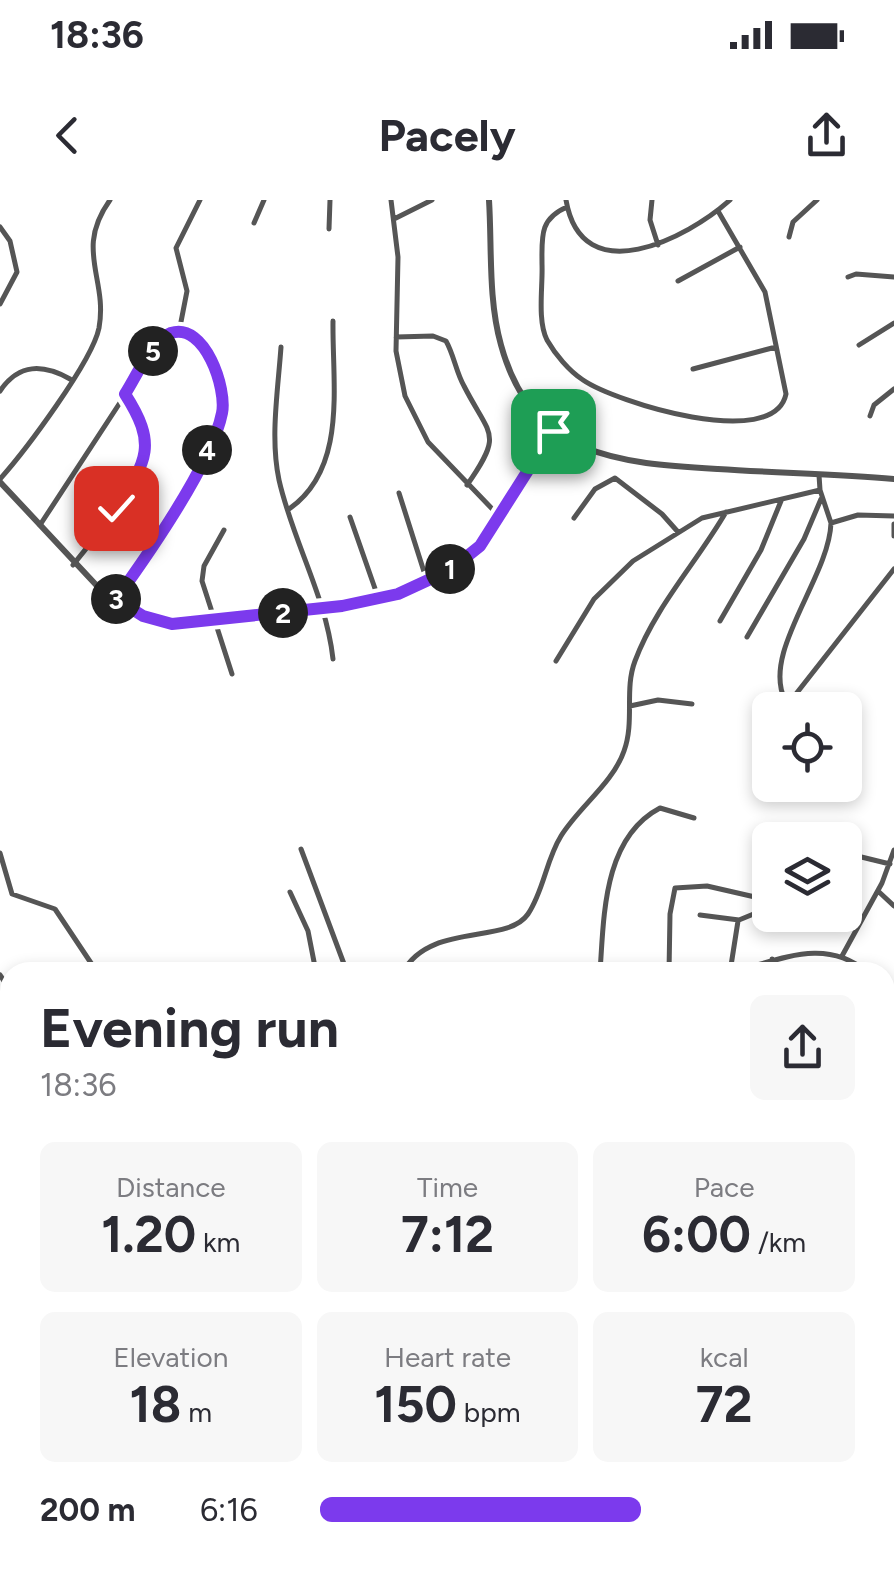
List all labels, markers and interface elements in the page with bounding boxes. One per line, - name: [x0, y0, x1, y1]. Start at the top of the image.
- text: 18:36: [50, 12, 144, 58]
- icon: back: [40, 108, 95, 163]
- text: Pacely: [378, 108, 516, 162]
- icon: share: [799, 108, 854, 163]
- pin: 5: [128, 326, 178, 376]
- text: 5: [145, 334, 161, 368]
- pin: [511, 389, 596, 474]
- icon: arrive: [526, 404, 581, 459]
- pin: 4: [182, 425, 232, 475]
- text: 4: [198, 433, 216, 467]
- pin: [74, 466, 159, 551]
- icon: check: [89, 481, 144, 536]
- pin: 1: [425, 544, 475, 594]
- text: 1: [444, 552, 456, 586]
- pin: 3: [91, 574, 141, 624]
- text: 3: [108, 582, 124, 616]
- pin: 2: [258, 588, 308, 638]
- text: 2: [275, 596, 291, 630]
- map controls: [752, 692, 862, 932]
- button: locate: [752, 692, 862, 802]
- button: layers: [752, 822, 862, 932]
- text: Evening run: [40, 995, 339, 1061]
- button: share: [750, 995, 855, 1100]
- text: 18:36: [40, 1066, 116, 1104]
- text: Distance: [116, 1170, 226, 1204]
- text: Time: [417, 1170, 478, 1204]
- text: Pace: [694, 1170, 754, 1204]
- text: 1.20: [101, 1204, 196, 1265]
- text: 7:12: [401, 1204, 494, 1265]
- text: 6:00: [642, 1204, 751, 1265]
- text: km: [196, 1225, 240, 1259]
- text: /km: [751, 1225, 806, 1259]
- text: Elevation: [113, 1340, 228, 1374]
- text: Heart rate: [384, 1340, 511, 1374]
- text: kcal: [700, 1340, 749, 1374]
- text: 18: [130, 1374, 181, 1435]
- text: 150: [374, 1374, 457, 1435]
- text: 72: [696, 1374, 753, 1435]
- text: m: [181, 1395, 212, 1429]
- text: bpm: [457, 1395, 521, 1429]
- text: 200 m: [40, 1491, 136, 1529]
- text: 6:16: [200, 1491, 258, 1529]

